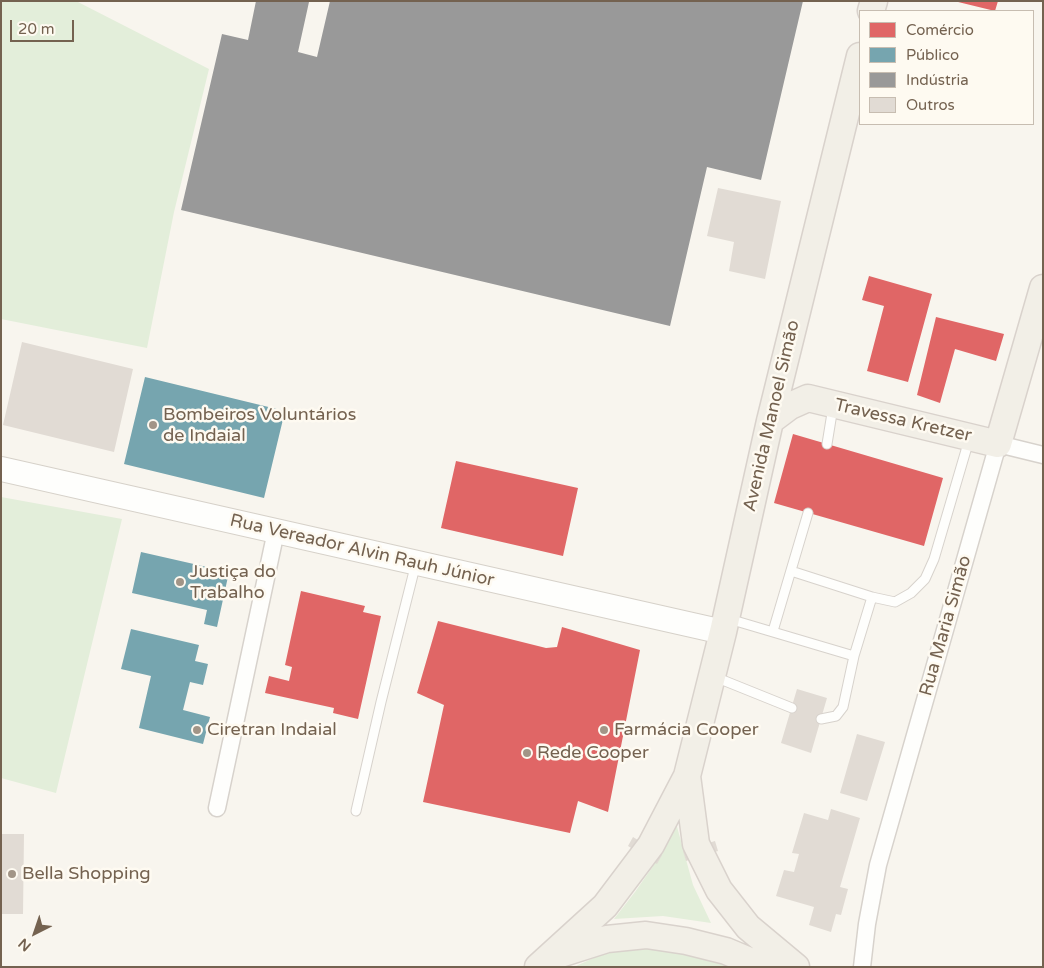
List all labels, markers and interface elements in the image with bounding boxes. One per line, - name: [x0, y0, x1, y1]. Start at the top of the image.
- scale bar: [12, 10, 76, 42]
- legend: [859, 10, 1034, 125]
- text: 20 m: [18, 20, 55, 38]
- text: Comércio: [906, 21, 974, 39]
- text: Público: [906, 46, 959, 64]
- text: Indústria: [906, 71, 969, 89]
- text: Outros: [906, 96, 955, 114]
- street label: Avenida Manoel Simão: [739, 318, 805, 514]
- street label: Travessa Kretzer: [832, 395, 974, 447]
- place label: Bombeiros Voluntários de Indaial: [163, 404, 356, 446]
- marker: Bombeiros Voluntários de Indaial: [147, 419, 159, 431]
- street label: Rua Vereador Alvin Rauh Júnior: [228, 510, 496, 592]
- street label: Rua Maria Simão: [916, 553, 976, 699]
- place label: Justiça do Trabalho: [190, 561, 276, 604]
- marker: Justiça do Trabalho: [174, 576, 186, 588]
- place label: Ciretran Indaial: [207, 719, 337, 741]
- place label: Farmácia Cooper: [614, 719, 759, 741]
- marker: Ciretran Indaial: [191, 724, 203, 736]
- marker: Farmácia Cooper: [598, 724, 610, 736]
- place label: Rede Cooper: [537, 742, 649, 764]
- marker: Rede Cooper: [521, 747, 533, 759]
- place label: Bella Shopping: [22, 863, 151, 885]
- marker: Bella Shopping: [6, 868, 18, 880]
- north arrow: [10, 908, 60, 958]
- text: N: [15, 935, 35, 955]

